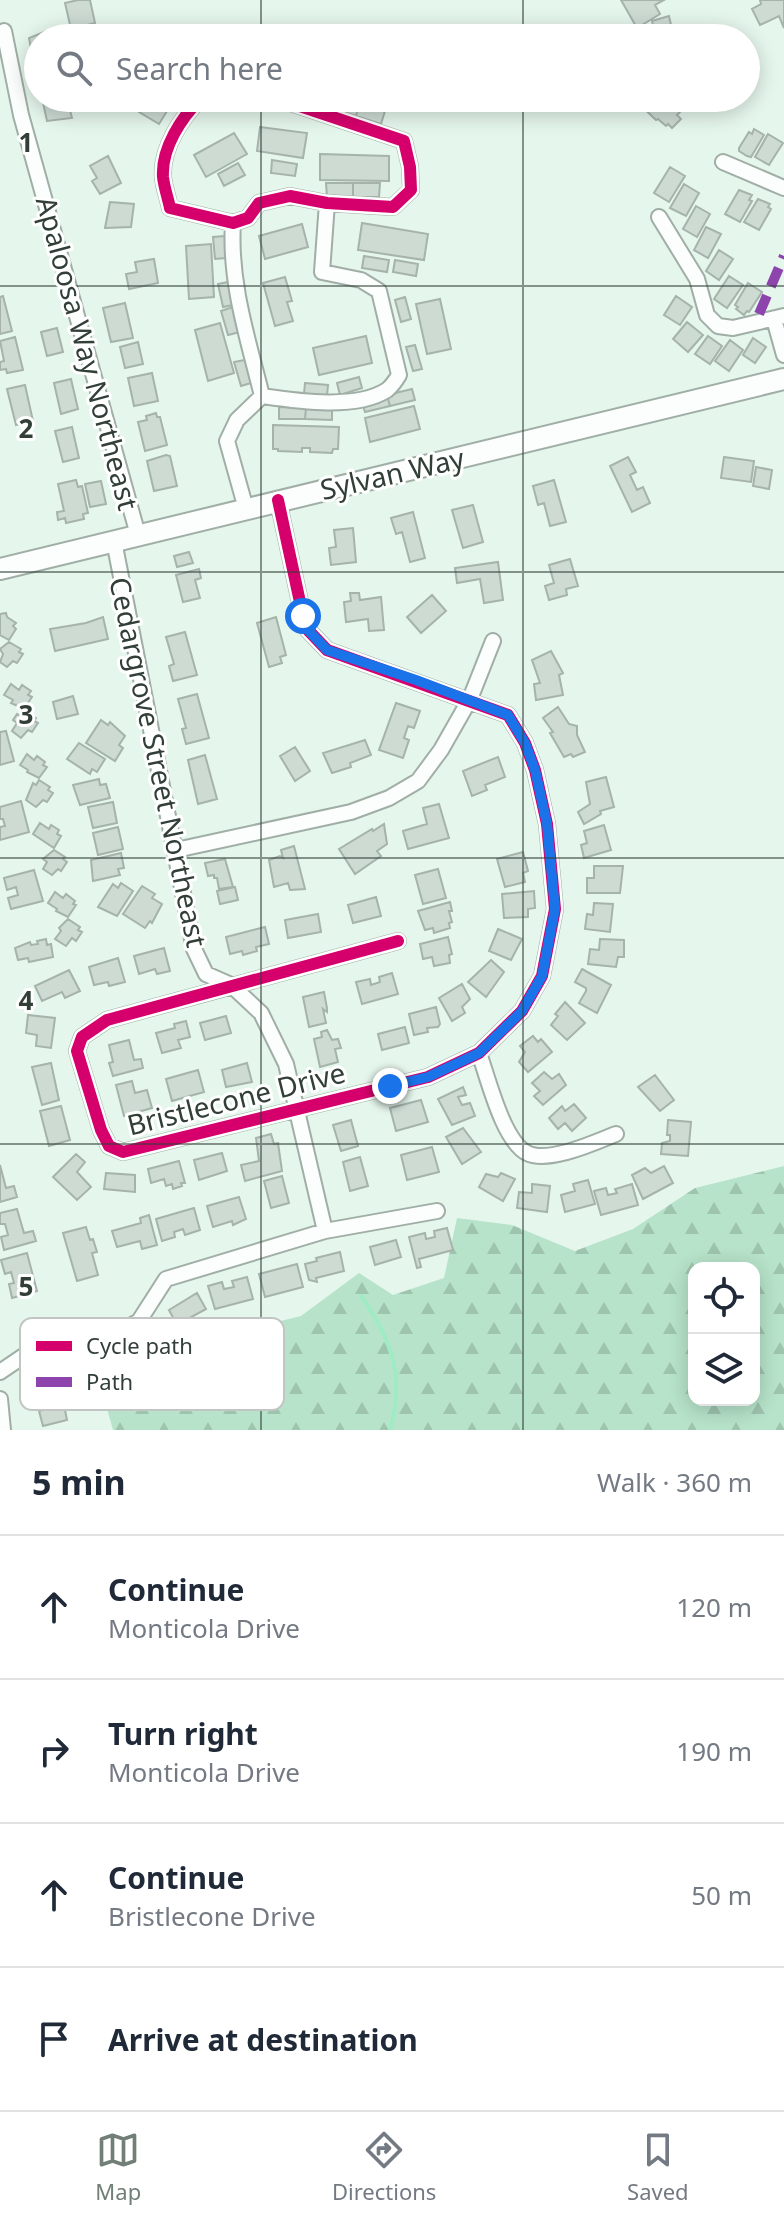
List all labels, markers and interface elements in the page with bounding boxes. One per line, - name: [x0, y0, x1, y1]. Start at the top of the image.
- search box: [24, 24, 760, 112]
- icon: search: [52, 46, 96, 90]
- text: Search here: [116, 48, 283, 89]
- text: 1: [19, 124, 33, 160]
- street label: Apaloosa Way Northeast: [28, 192, 148, 514]
- text: 2: [19, 410, 34, 446]
- street label: Sylvan Way: [316, 438, 469, 508]
- street label: Cedargrove Street Northeast: [101, 574, 217, 950]
- route start: [285, 598, 321, 634]
- text: 3: [19, 696, 33, 732]
- text: 4: [19, 982, 34, 1018]
- street label: Bristlecone Drive: [123, 1053, 349, 1143]
- route end: [372, 1068, 408, 1104]
- map controls: [688, 1262, 760, 1406]
- button: locate: [688, 1262, 760, 1334]
- text: 5: [19, 1268, 33, 1304]
- legend: [20, 1318, 284, 1410]
- text: Cycle path: [86, 1330, 193, 1360]
- button: layers: [688, 1334, 760, 1406]
- text: Path: [86, 1366, 133, 1396]
- text: 5 min: [32, 1459, 126, 1505]
- text: Walk · 360 m: [597, 1464, 752, 1500]
- text: Continue: [108, 1569, 244, 1610]
- icon: ahead: [32, 1585, 76, 1629]
- text: 120 m: [676, 1589, 752, 1625]
- text: Monticola Drive: [108, 1610, 300, 1646]
- text: Turn right: [108, 1713, 258, 1754]
- icon: right: [32, 1729, 76, 1773]
- text: 190 m: [676, 1733, 752, 1769]
- text: Monticola Drive: [108, 1754, 300, 1790]
- text: Continue: [108, 1857, 244, 1898]
- icon: ahead: [32, 1873, 76, 1917]
- text: 50 m: [691, 1877, 752, 1913]
- text: Bristlecone Drive: [108, 1898, 316, 1934]
- icon: arrive: [32, 2017, 76, 2061]
- text: Arrive at destination: [108, 2019, 418, 2060]
- tab: Map: [95, 2128, 141, 2206]
- tab: Directions: [332, 2128, 436, 2206]
- tab: Saved: [627, 2128, 689, 2206]

